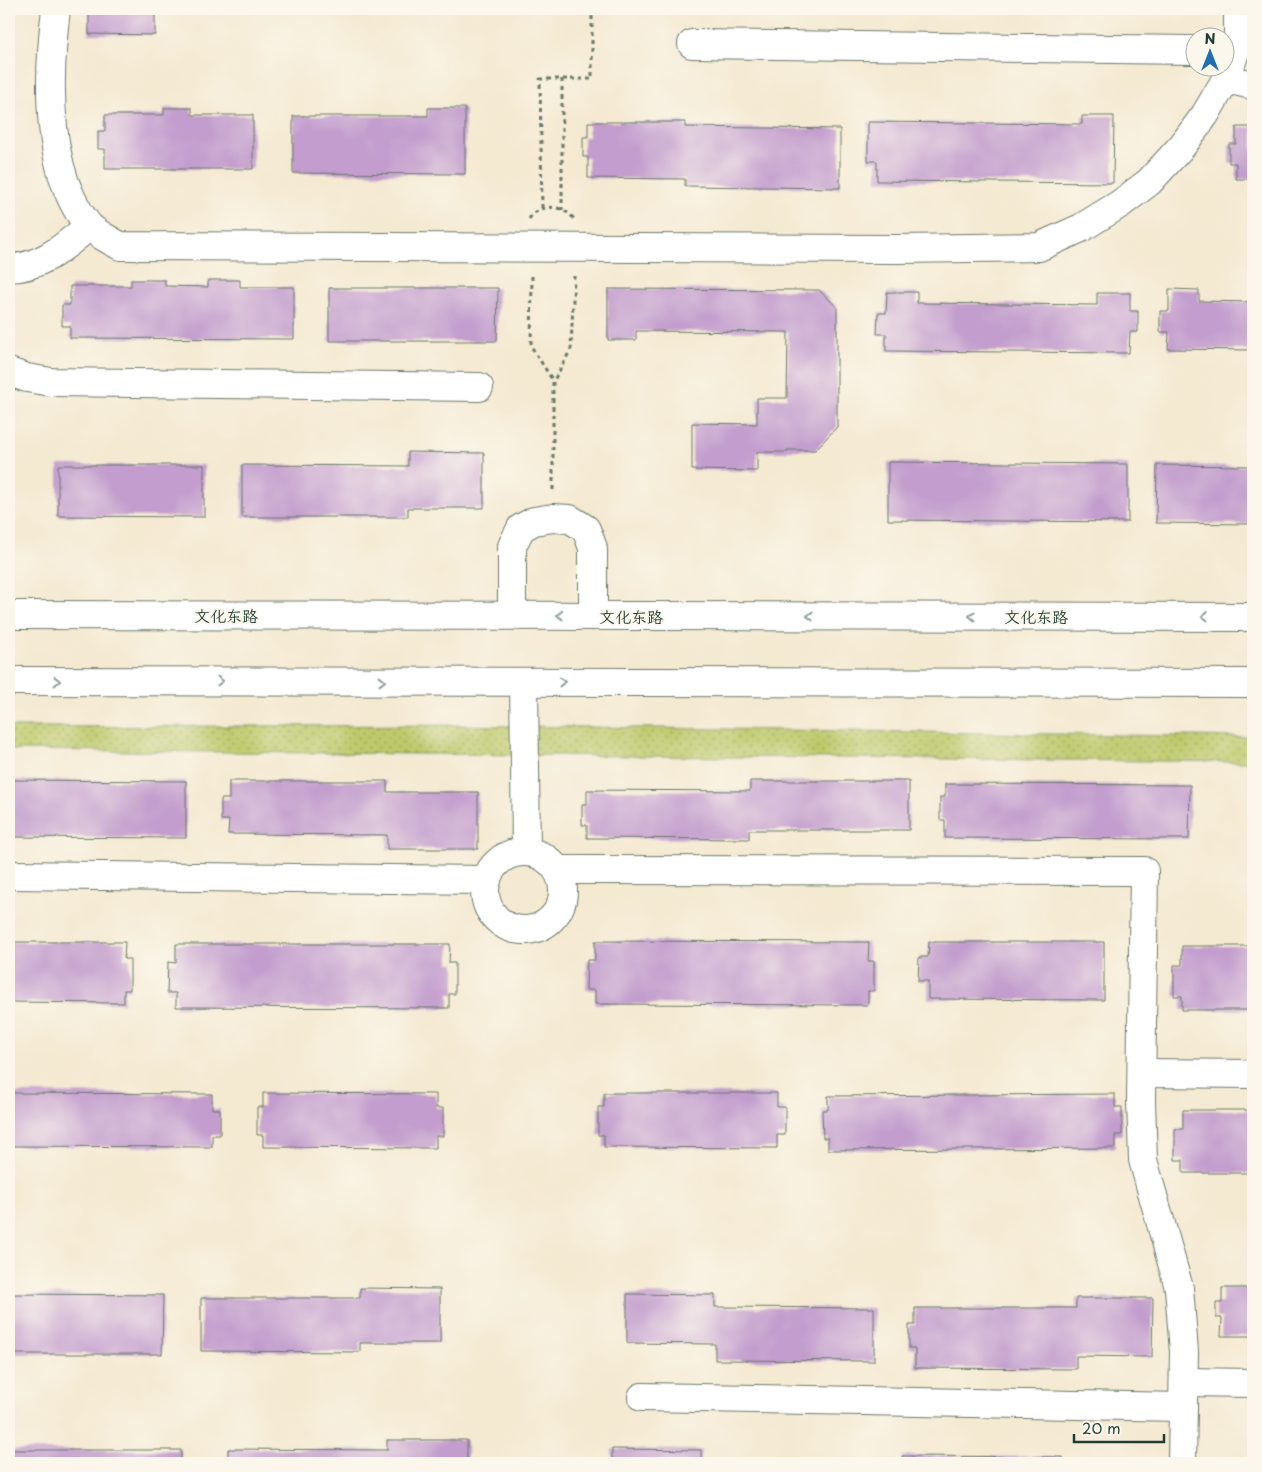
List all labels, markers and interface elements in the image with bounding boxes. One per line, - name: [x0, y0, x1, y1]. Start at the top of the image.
- north arrow: [1184, 28, 1234, 78]
- text: N: [1204, 28, 1216, 49]
- street label: 文化东路: [194, 603, 258, 627]
- street label: 文化东路: [599, 604, 663, 628]
- street label: 文化东路: [1004, 604, 1068, 628]
- one-way arrow: [555, 610, 563, 621]
- one-way arrow: [805, 611, 813, 621]
- one-way arrow: [968, 611, 976, 621]
- one-way arrow: [1200, 611, 1208, 621]
- one-way arrow: [54, 676, 62, 686]
- one-way arrow: [216, 676, 224, 686]
- one-way arrow: [379, 676, 387, 686]
- one-way arrow: [559, 677, 567, 687]
- scale bar: [1074, 1412, 1164, 1444]
- text: 20 m: [1082, 1416, 1121, 1439]

